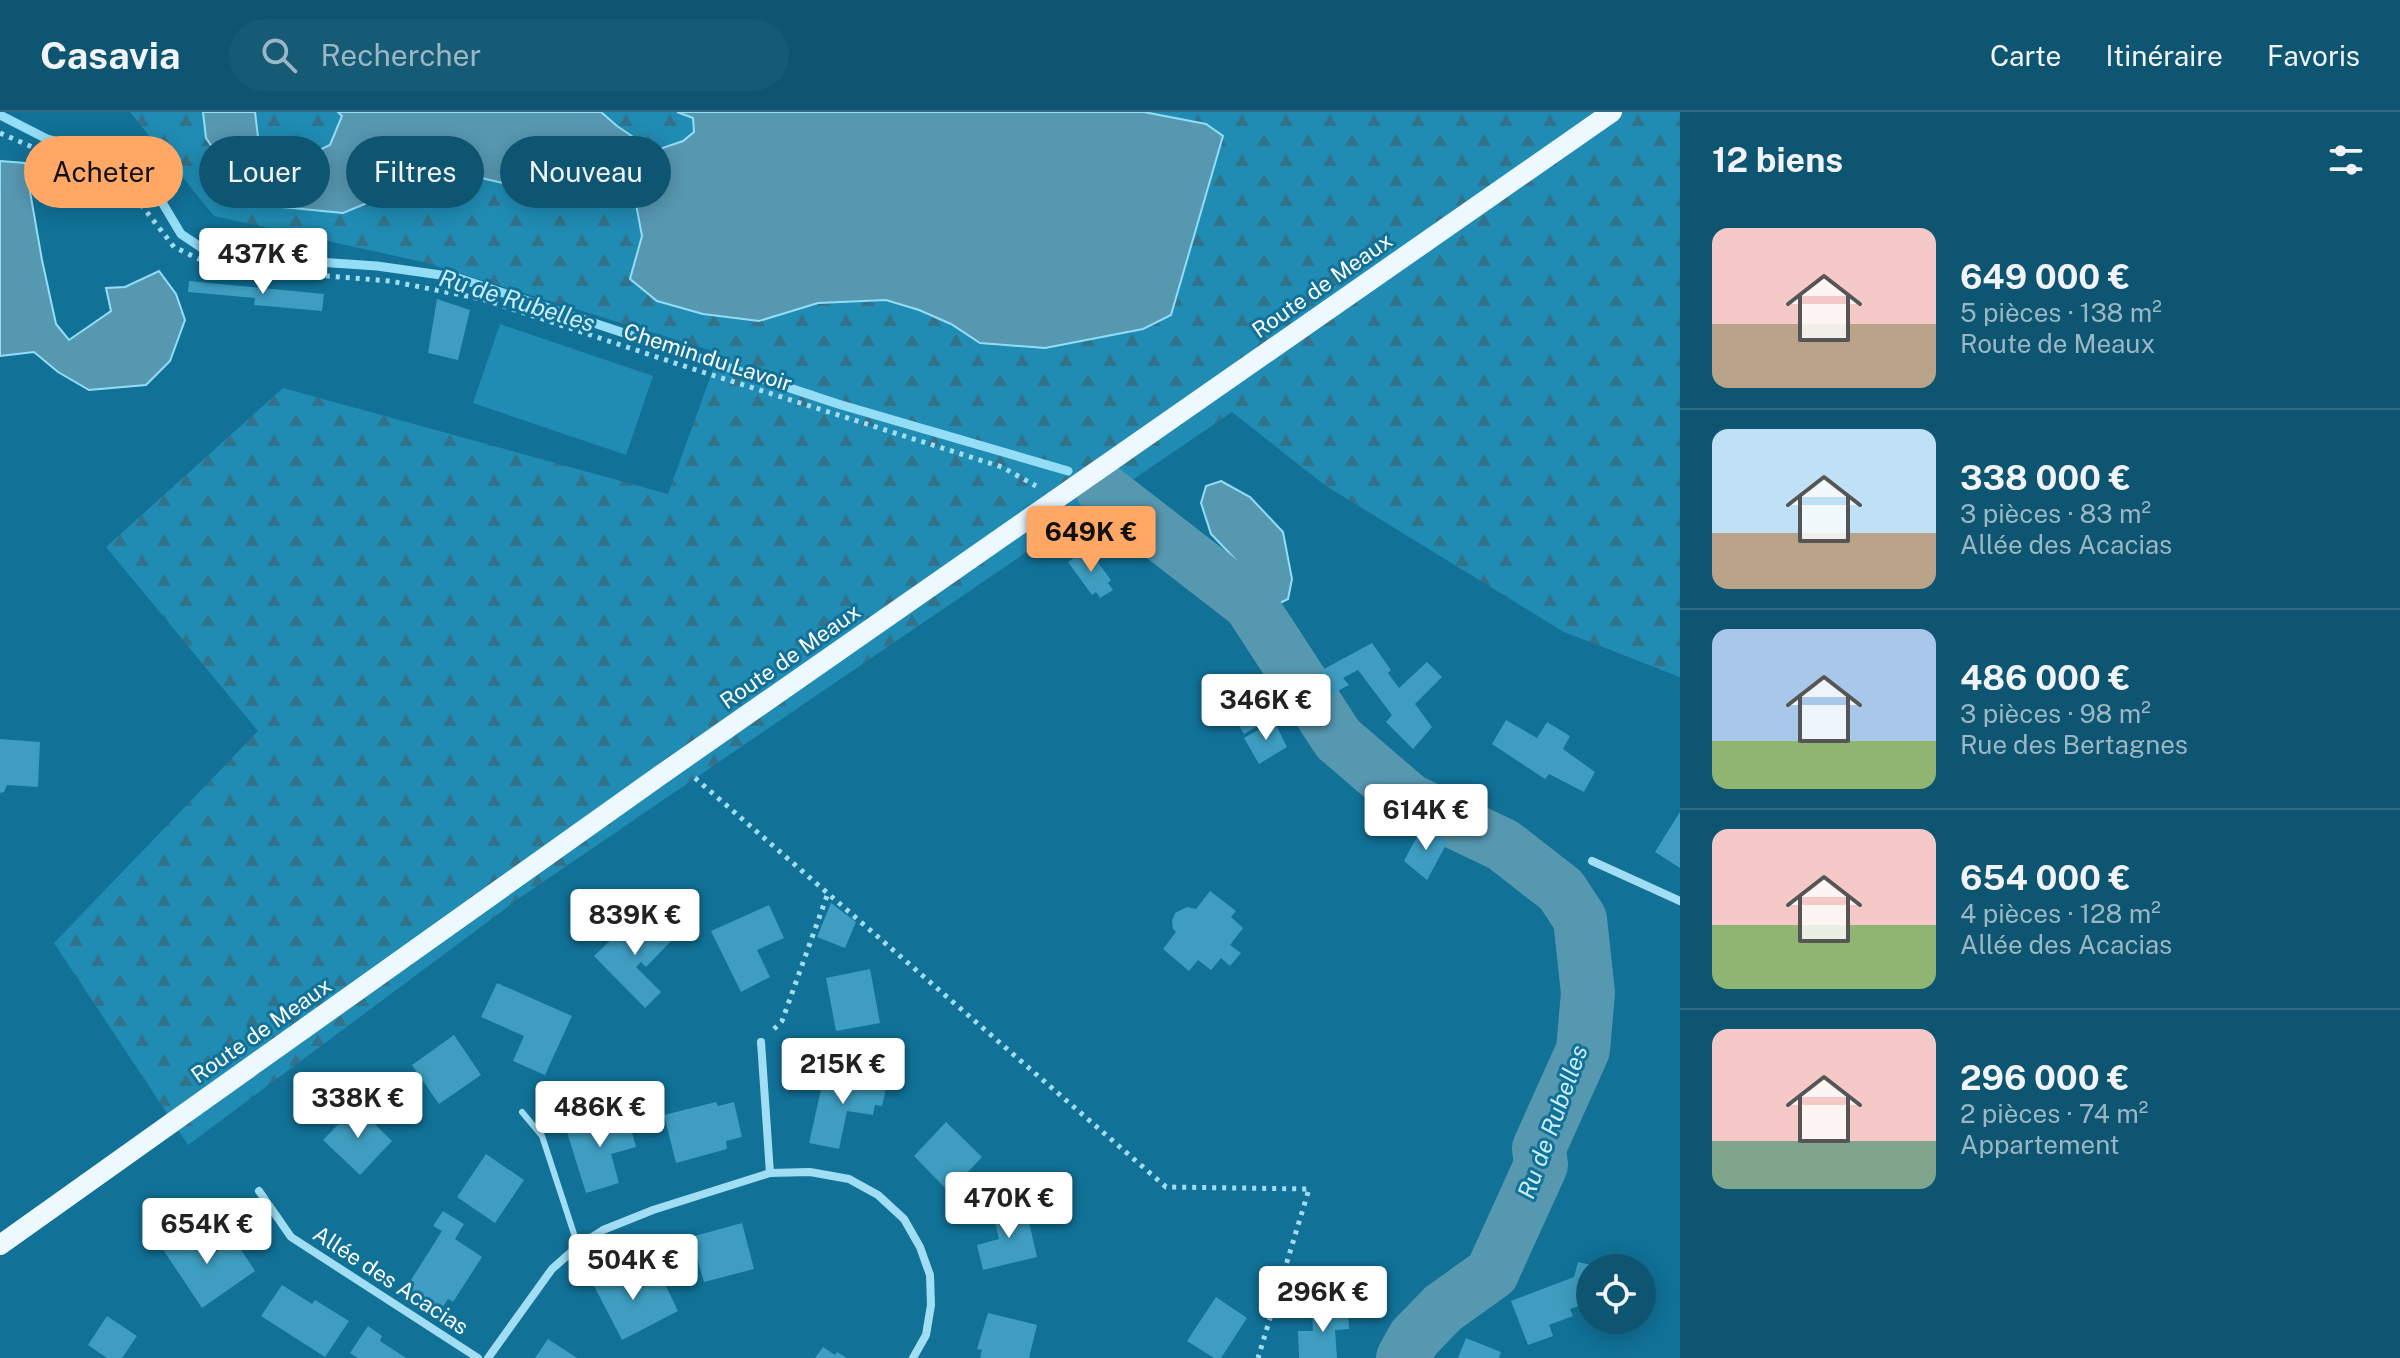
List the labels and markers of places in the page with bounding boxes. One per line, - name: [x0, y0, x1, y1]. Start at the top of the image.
- pin: 437K €: [198, 228, 328, 296]
- pin: 649K €: [1026, 506, 1156, 574]
- pin: 346K €: [1201, 674, 1331, 742]
- pin: 614K €: [1361, 784, 1491, 852]
- pin: 839K €: [570, 889, 700, 957]
- pin: 215K €: [778, 1038, 908, 1106]
- pin: 338K €: [293, 1072, 423, 1140]
- pin: 486K €: [535, 1081, 665, 1149]
- pin: 470K €: [944, 1172, 1074, 1240]
- pin: 654K €: [142, 1198, 272, 1266]
- pin: 504K €: [568, 1234, 698, 1302]
- pin: 296K €: [1258, 1266, 1388, 1334]

